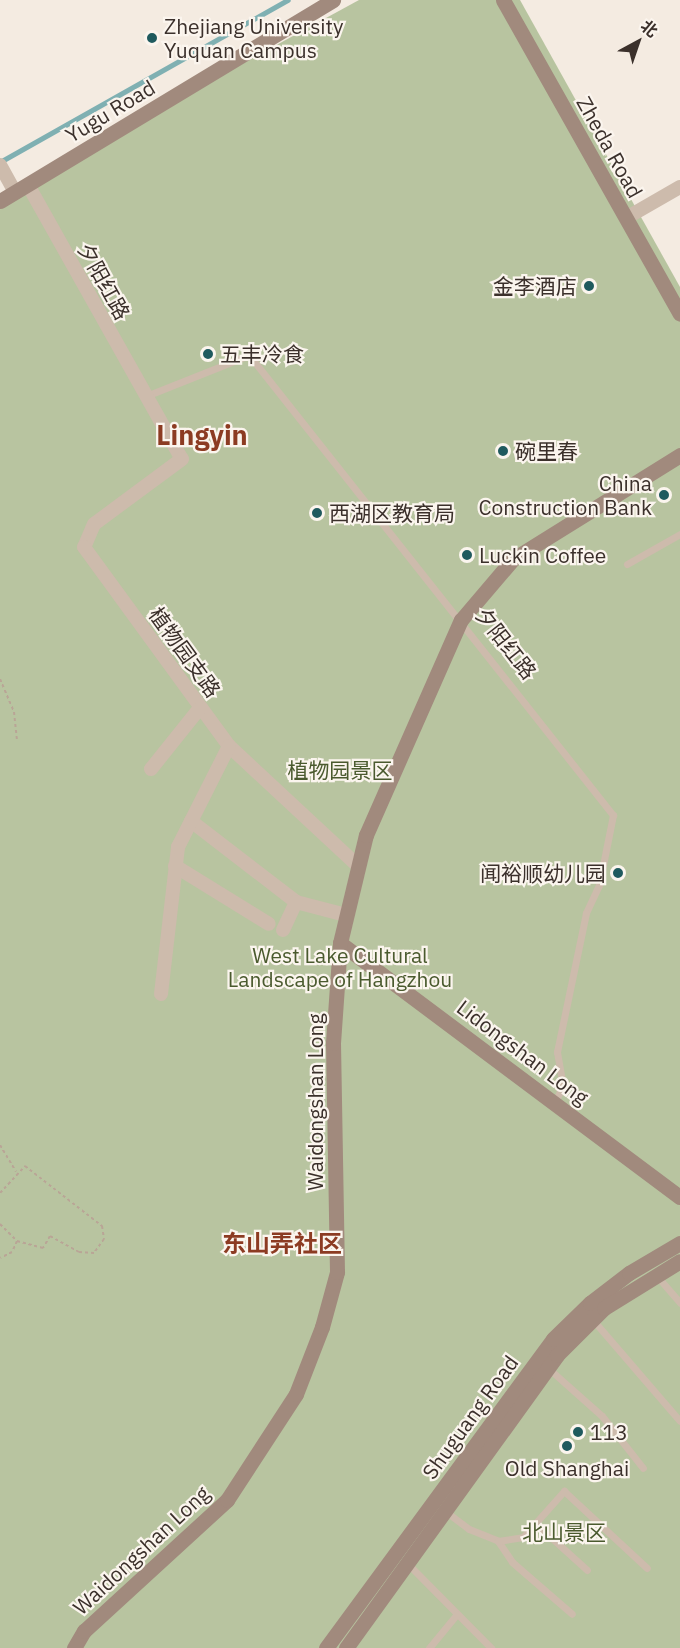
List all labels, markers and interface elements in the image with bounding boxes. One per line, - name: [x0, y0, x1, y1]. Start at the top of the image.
- north arrow: [608, 12, 668, 72]
- place label: Zhejiang University Yuquan Campus: [164, 13, 343, 63]
- text: 北: [637, 15, 662, 41]
- marker: Zhejiang University Yuquan Campus: [145, 31, 159, 45]
- street label: Yugu Road: [61, 74, 159, 148]
- street label: Zheda Road: [572, 92, 648, 202]
- street label: 夕阳红路: [73, 238, 135, 324]
- place label: 金李酒店: [493, 273, 577, 299]
- marker: 金李酒店: [582, 279, 596, 293]
- place label: 五丰冷食: [220, 341, 304, 367]
- marker: 五丰冷食: [201, 347, 215, 361]
- district label: Lingyin: [156, 419, 248, 451]
- place label: 碗里春: [515, 438, 578, 464]
- marker: 碗里春: [496, 444, 510, 458]
- place label: China Construction Bank: [478, 470, 652, 520]
- marker: China Construction Bank: [657, 488, 671, 502]
- place label: 西湖区教育局: [329, 500, 455, 526]
- marker: 西湖区教育局: [310, 506, 324, 520]
- place label: Luckin Coffee: [479, 542, 606, 568]
- marker: Luckin Coffee: [460, 548, 474, 562]
- street label: 植物园支路: [144, 602, 226, 702]
- street label: 夕阳红路: [470, 602, 542, 684]
- park label: 植物园景区: [288, 757, 392, 783]
- place label: 闻裕顺幼儿园: [480, 860, 606, 886]
- marker: 闻裕顺幼儿园: [611, 866, 625, 880]
- park label: West Lake Cultural Landscape of Hangzhou: [228, 942, 452, 992]
- street label: Lidongshan Long: [452, 994, 594, 1110]
- street label: Waidongshan Long: [302, 1013, 328, 1191]
- district label: 东山弄社区: [222, 1230, 342, 1258]
- street label: Shuguang Road: [417, 1350, 523, 1484]
- place label: 113: [590, 1419, 628, 1445]
- marker: 113: [571, 1425, 585, 1439]
- marker: Old Shanghai: [560, 1439, 574, 1453]
- place label: Old Shanghai: [505, 1455, 629, 1481]
- street label: Waidongshan Long: [68, 1480, 214, 1620]
- park label: 北山景区: [522, 1519, 606, 1545]

